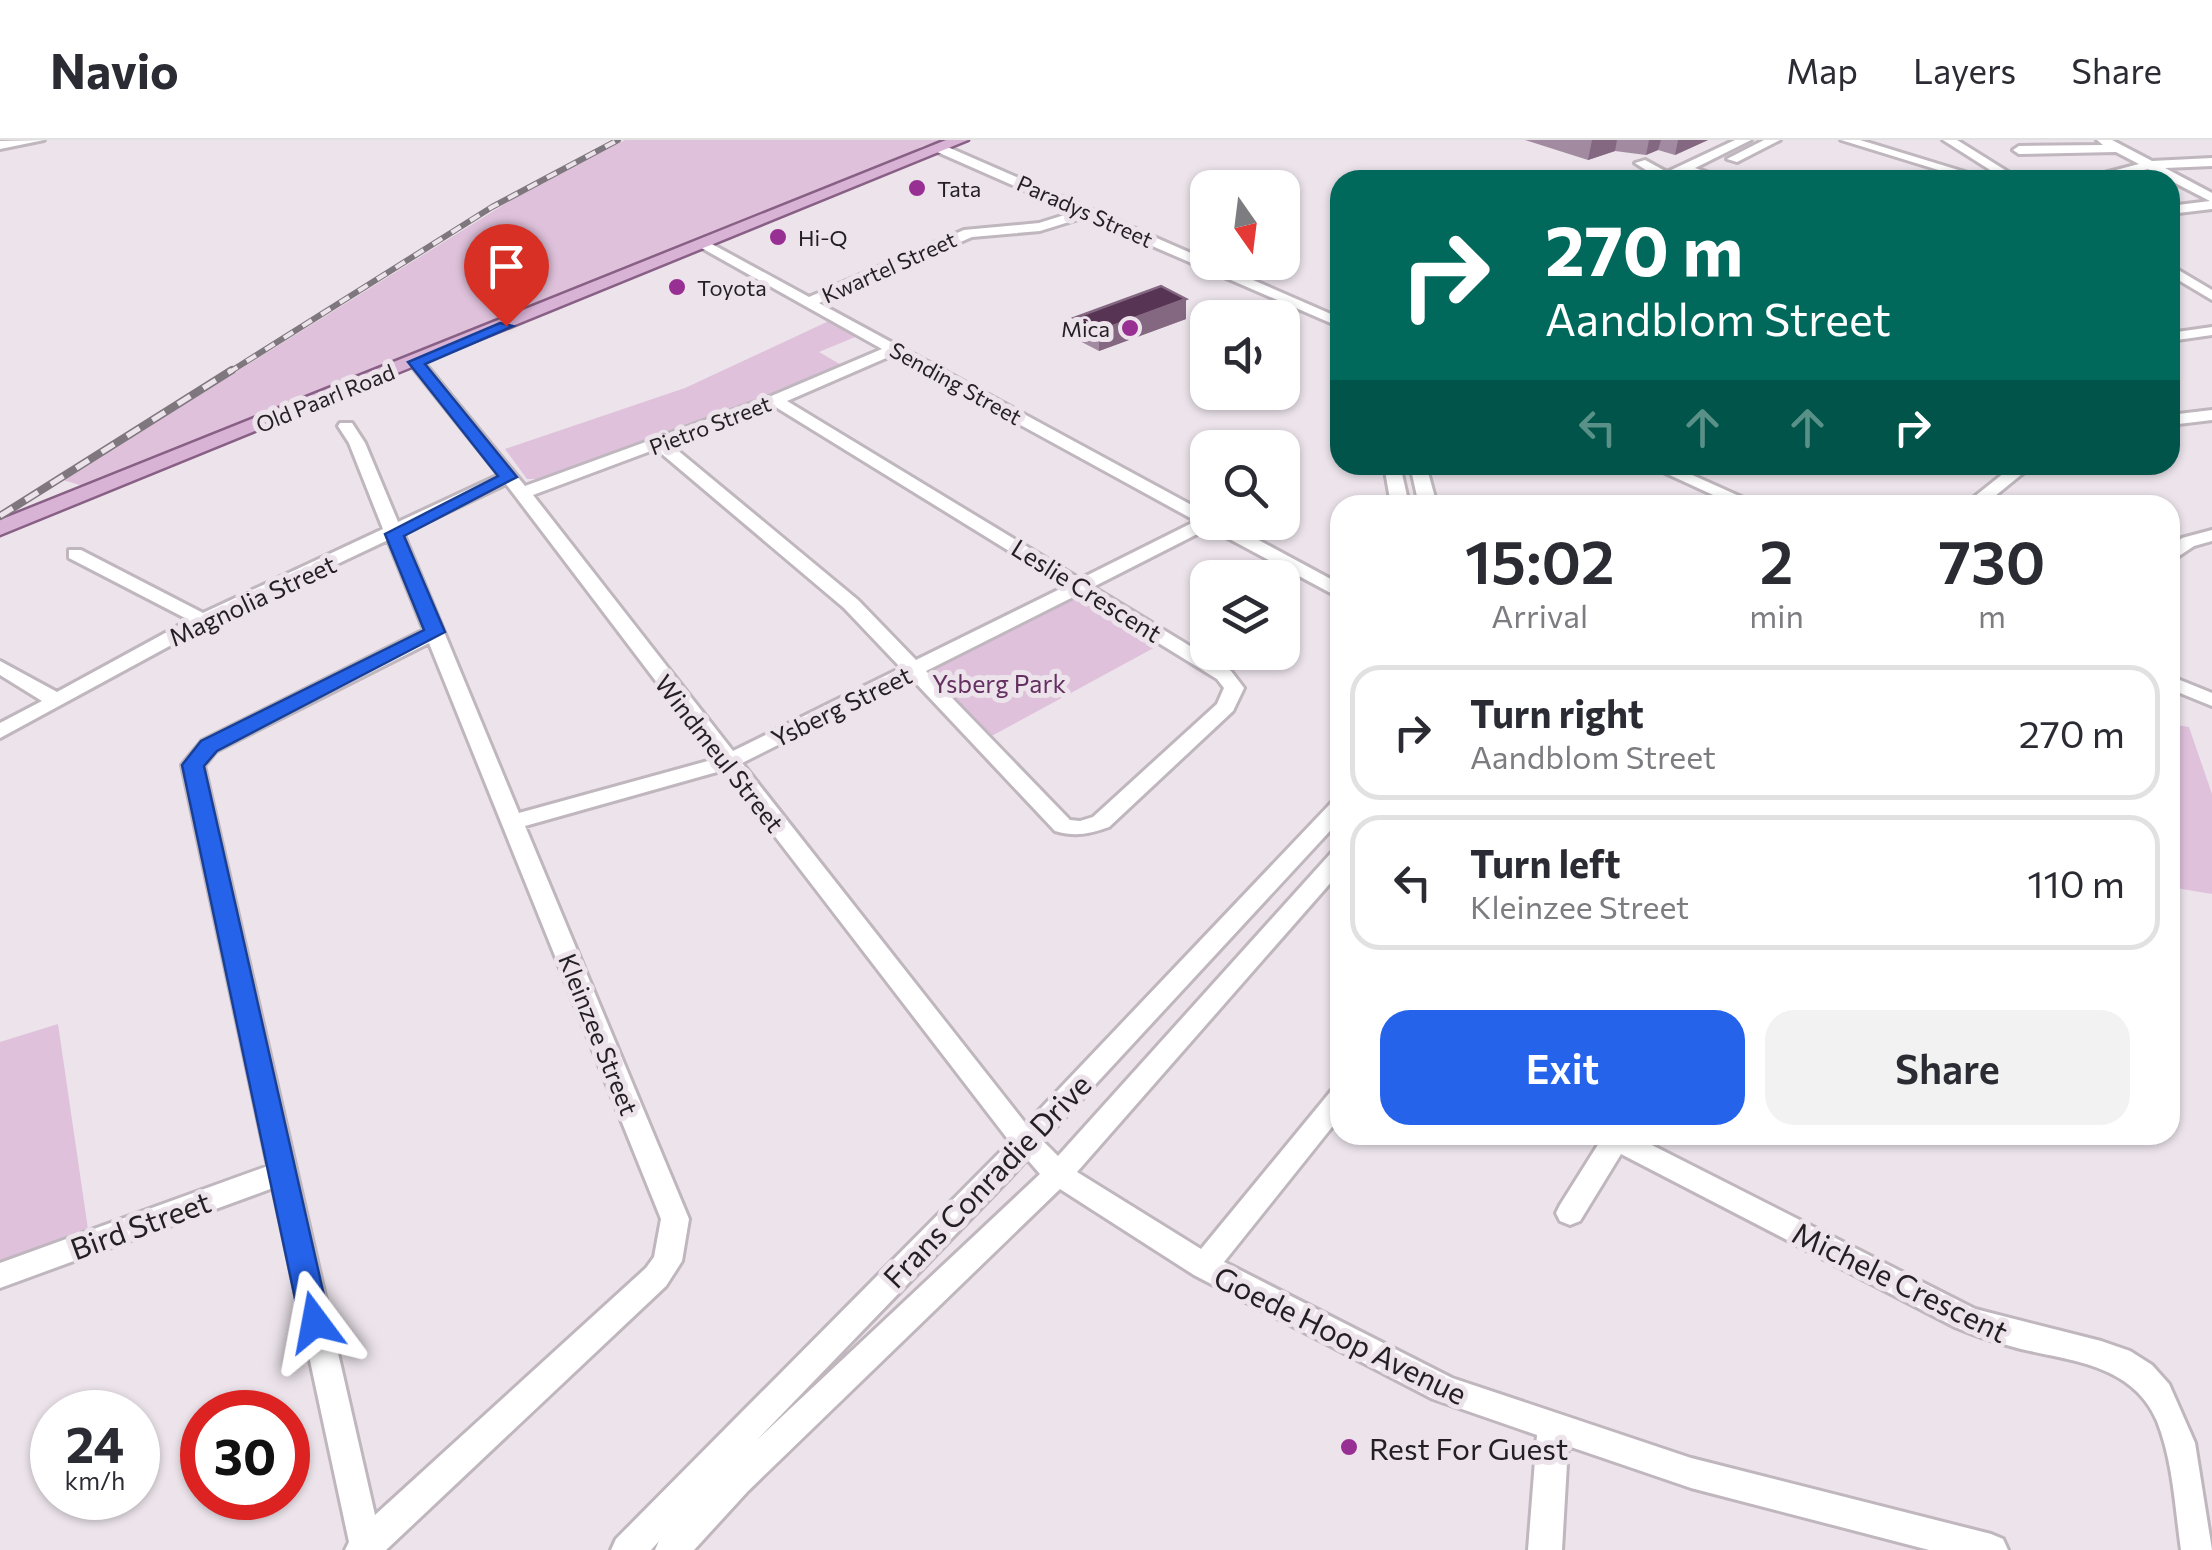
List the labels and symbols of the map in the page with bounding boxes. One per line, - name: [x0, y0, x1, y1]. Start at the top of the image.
- street label: Paradys Street: [1013, 169, 1157, 253]
- north arrow: [1190, 170, 1300, 280]
- place label: Tata: [937, 175, 981, 202]
- marker: Tata: [906, 177, 928, 199]
- pin: [464, 224, 549, 327]
- place label: Hi-Q: [798, 224, 847, 251]
- street label: Kwartel Street: [818, 225, 960, 309]
- marker: Hi-Q: [767, 226, 789, 248]
- place label: Toyota: [697, 274, 767, 301]
- marker: Toyota: [666, 276, 688, 298]
- place label: Mica: [1061, 315, 1110, 342]
- marker: Mica: [1119, 317, 1141, 339]
- street label: Sending Street: [885, 336, 1027, 430]
- street label: Old Paarl Road: [252, 358, 398, 438]
- street label: Pietro Street: [645, 389, 775, 461]
- street label: Leslie Crescent: [1007, 532, 1167, 648]
- street label: Magnolia Street: [164, 548, 340, 652]
- street label: Ysberg Street: [766, 659, 916, 753]
- street label: Windmeul Street: [649, 668, 791, 838]
- park label: Ysberg Park: [932, 668, 1066, 698]
- street label: Kleinzee Street: [553, 949, 645, 1119]
- street label: Frans Conradie Drive: [874, 1065, 1098, 1295]
- street label: Bird Street: [65, 1182, 215, 1266]
- street label: Michele Crescent: [1787, 1213, 2015, 1349]
- street label: Goede Hoop Avenue: [1209, 1257, 1473, 1411]
- position arrow: [263, 1270, 367, 1374]
- speed limit sign: 30: [180, 1390, 310, 1520]
- place label: Rest For Guest: [1369, 1429, 1568, 1466]
- marker: Rest For Guest: [1338, 1436, 1360, 1458]

